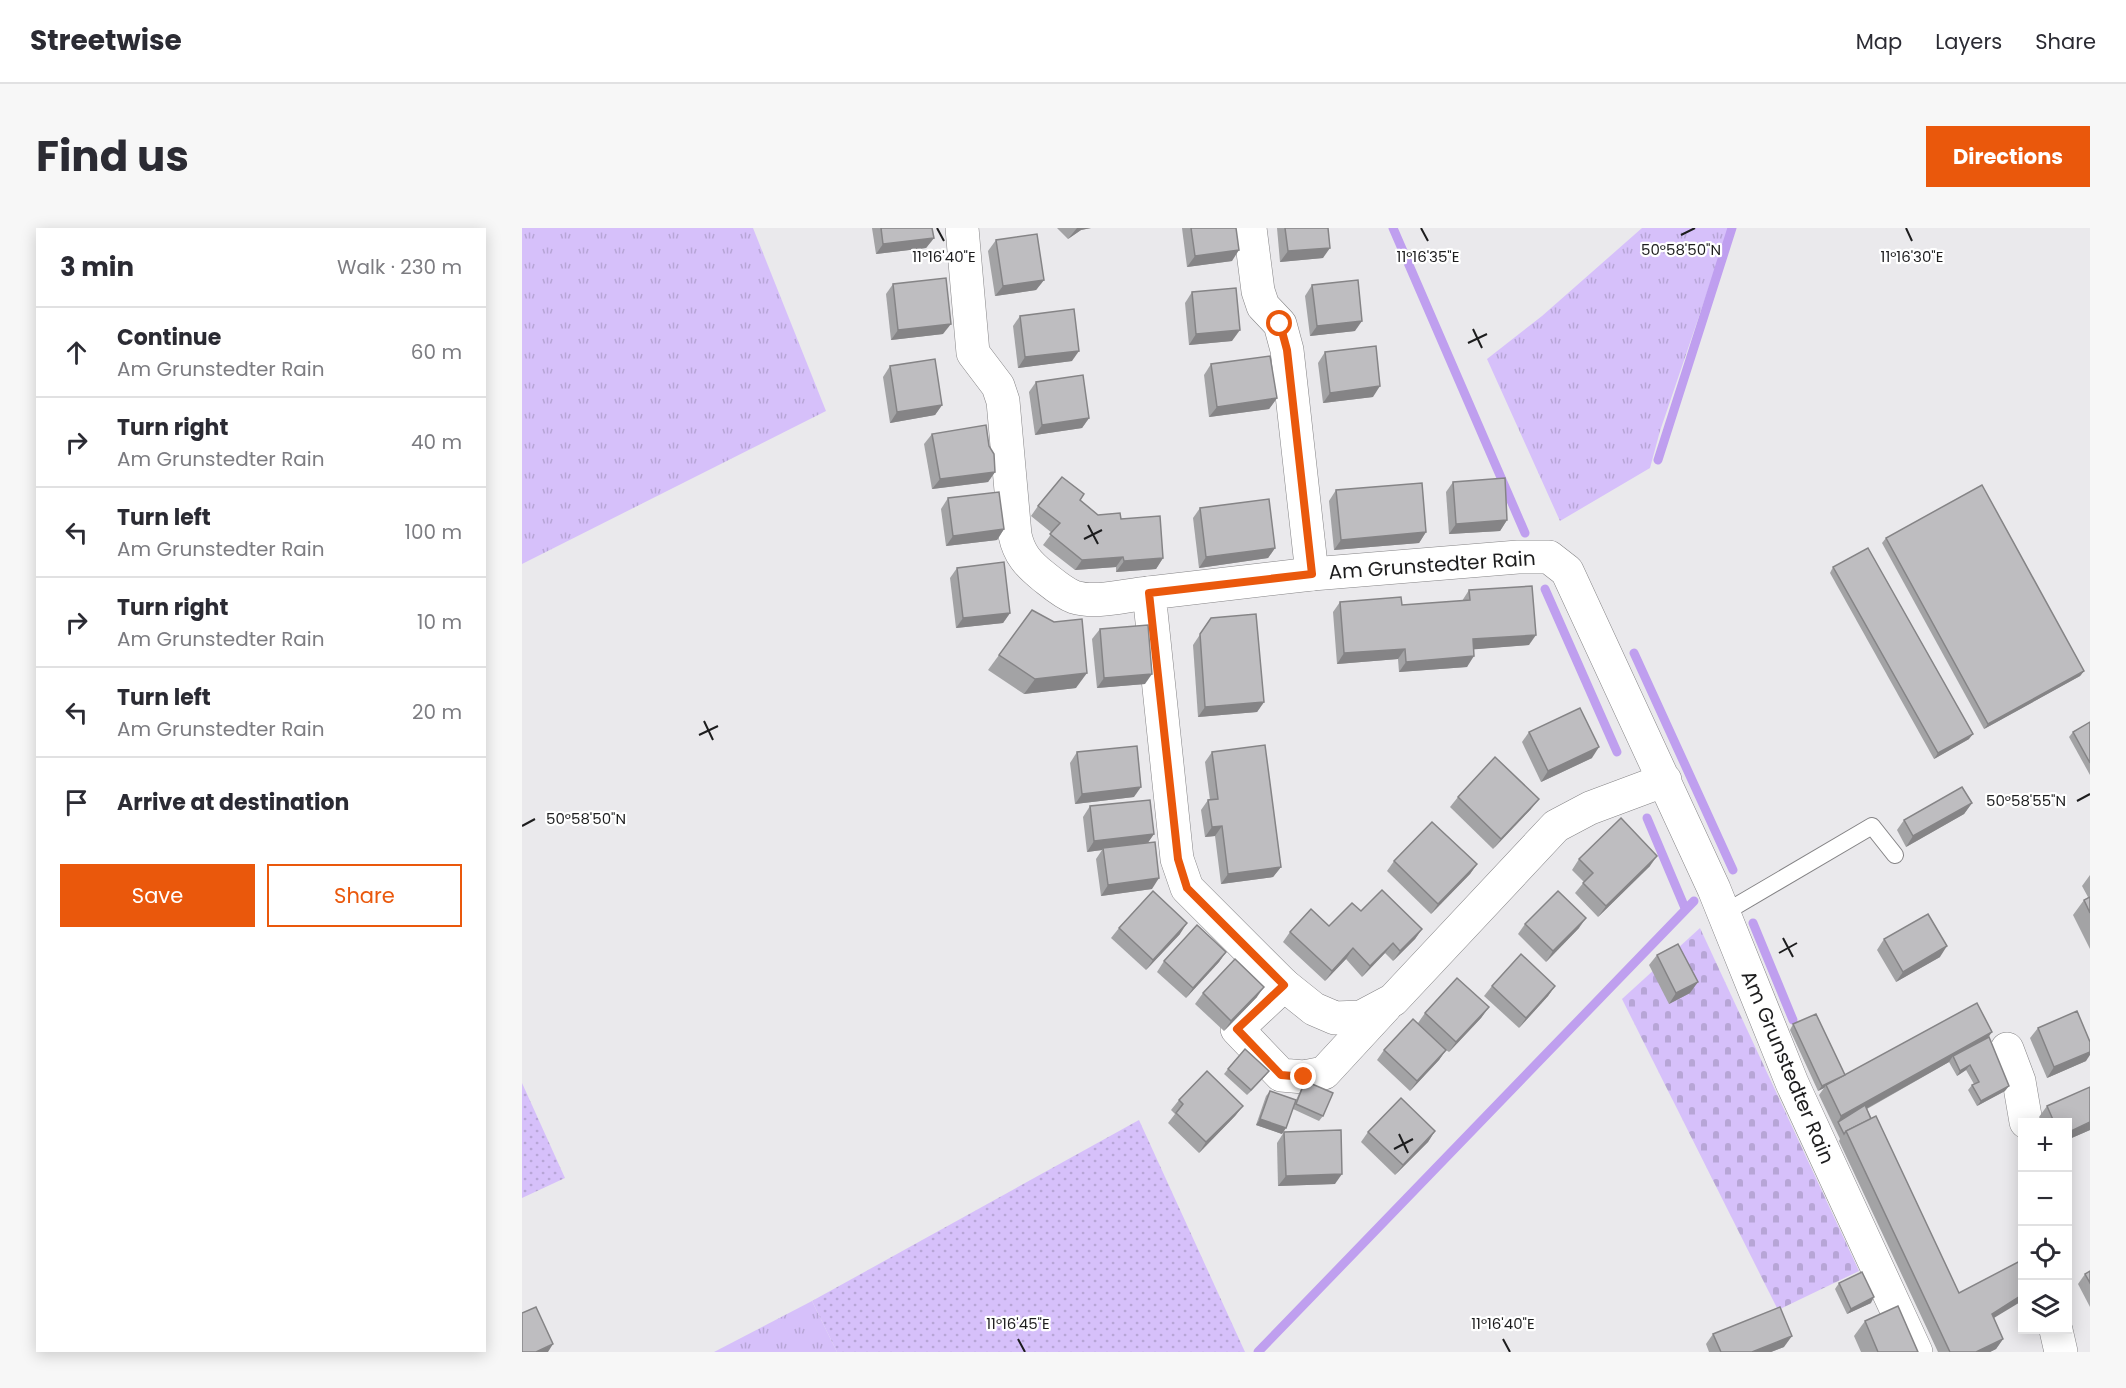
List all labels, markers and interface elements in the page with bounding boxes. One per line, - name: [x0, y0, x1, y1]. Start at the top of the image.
- text: Streetwise: [30, 21, 182, 60]
- text: Map: [1856, 27, 1902, 56]
- text: Layers: [1935, 27, 2002, 56]
- text: Share: [2035, 27, 2096, 56]
- button: Directions: [1926, 126, 2090, 187]
- text: Find us: [36, 127, 189, 186]
- text: 50°58'50"N: [1641, 239, 1721, 260]
- text: 11°16'40"E: [912, 246, 976, 267]
- text: 11°16'35"E: [1397, 246, 1459, 267]
- text: 11°16'30"E: [1881, 246, 1943, 267]
- text: 3 min: [60, 249, 134, 285]
- text: Walk · 230 m: [337, 253, 462, 281]
- route start: [1266, 310, 1292, 336]
- text: Continue: [117, 322, 221, 353]
- icon: ahead: [60, 336, 93, 369]
- text: 60 m: [411, 338, 462, 366]
- text: Am Grunstedter Rain: [117, 355, 325, 383]
- text: Turn right: [117, 412, 228, 443]
- icon: right: [60, 426, 93, 459]
- text: 40 m: [411, 428, 462, 456]
- text: Am Grunstedter Rain: [117, 445, 325, 473]
- text: Turn left: [117, 502, 211, 533]
- icon: left: [60, 516, 93, 549]
- text: 100 m: [405, 518, 462, 546]
- text: Am Grunstedter Rain: [117, 535, 325, 563]
- street label: Am Grunstedter Rain: [1327, 544, 1537, 586]
- text: Turn right: [117, 592, 228, 623]
- icon: right: [60, 606, 93, 639]
- text: 10 m: [417, 608, 462, 636]
- text: Am Grunstedter Rain: [117, 625, 325, 653]
- text: Turn left: [117, 682, 211, 713]
- icon: left: [60, 696, 93, 729]
- text: 20 m: [412, 698, 462, 726]
- text: Am Grunstedter Rain: [117, 715, 325, 743]
- icon: arrive: [60, 786, 93, 819]
- text: Arrive at destination: [117, 787, 349, 818]
- text: 50°58'55"N: [1986, 790, 2066, 811]
- text: 50°58'50"N: [546, 808, 626, 829]
- button: Save: [60, 864, 255, 927]
- button: Share: [267, 864, 462, 927]
- street label: Am Grunstedter Rain: [1735, 966, 1841, 1168]
- route end: [1290, 1063, 1316, 1089]
- map controls: [2018, 1118, 2072, 1334]
- button: +: [2018, 1118, 2072, 1172]
- button: −: [2018, 1172, 2072, 1226]
- button: locate: [2018, 1226, 2072, 1280]
- button: layers: [2018, 1280, 2072, 1334]
- text: 11°16'45"E: [986, 1313, 1050, 1334]
- text: 11°16'40"E: [1471, 1313, 1535, 1334]

